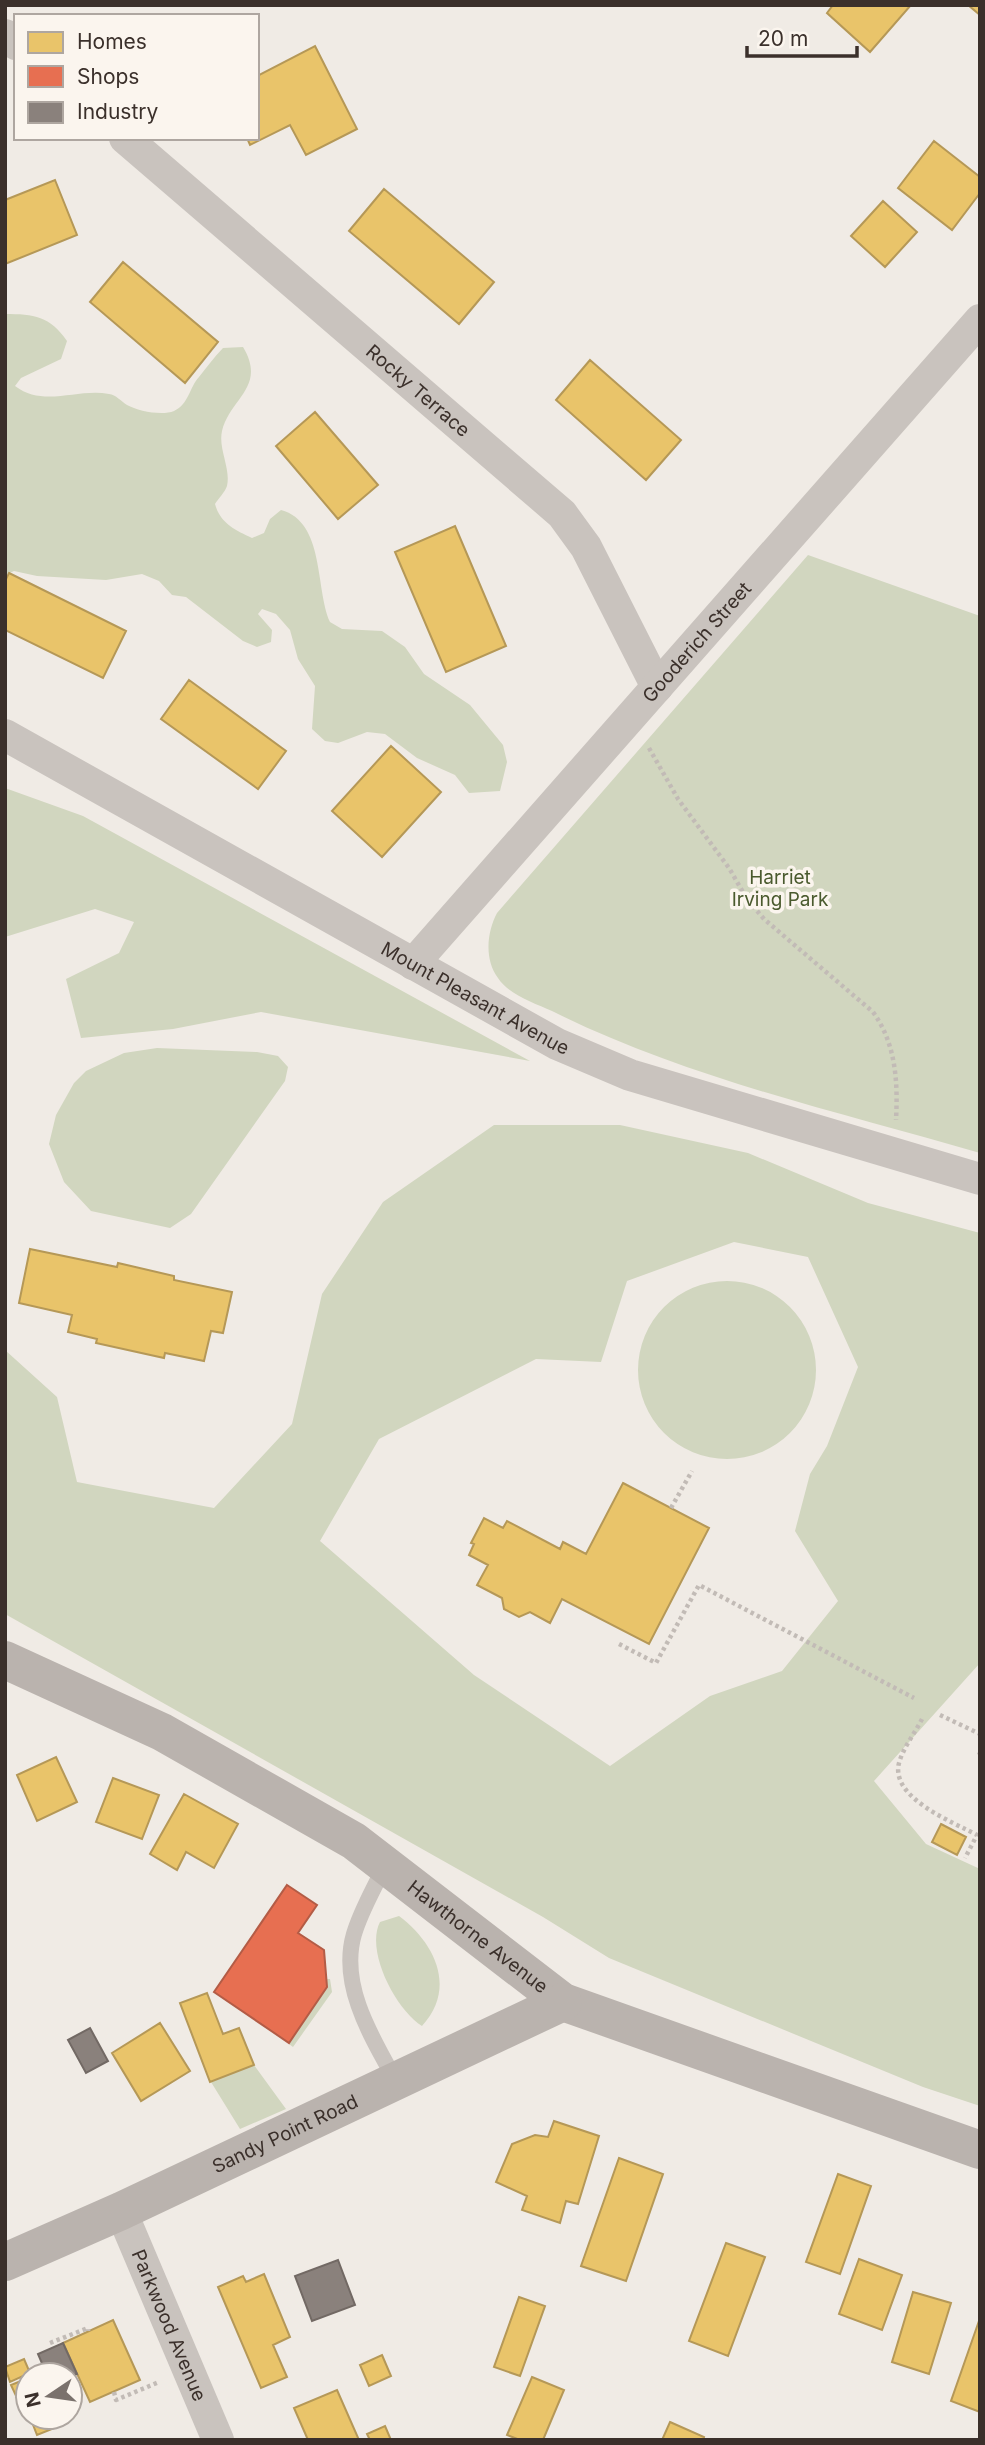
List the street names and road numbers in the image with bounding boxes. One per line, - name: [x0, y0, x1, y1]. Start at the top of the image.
- street label: Rocky Terrace: [362, 339, 475, 441]
- street label: Gooderich Street: [637, 577, 756, 707]
- street label: Mount Pleasant Avenue: [377, 937, 573, 1059]
- street label: Hawthorne Avenue: [403, 1875, 553, 1998]
- street label: Sandy Point Road: [208, 2089, 361, 2178]
- street label: Parkwood Avenue: [127, 2246, 212, 2404]

